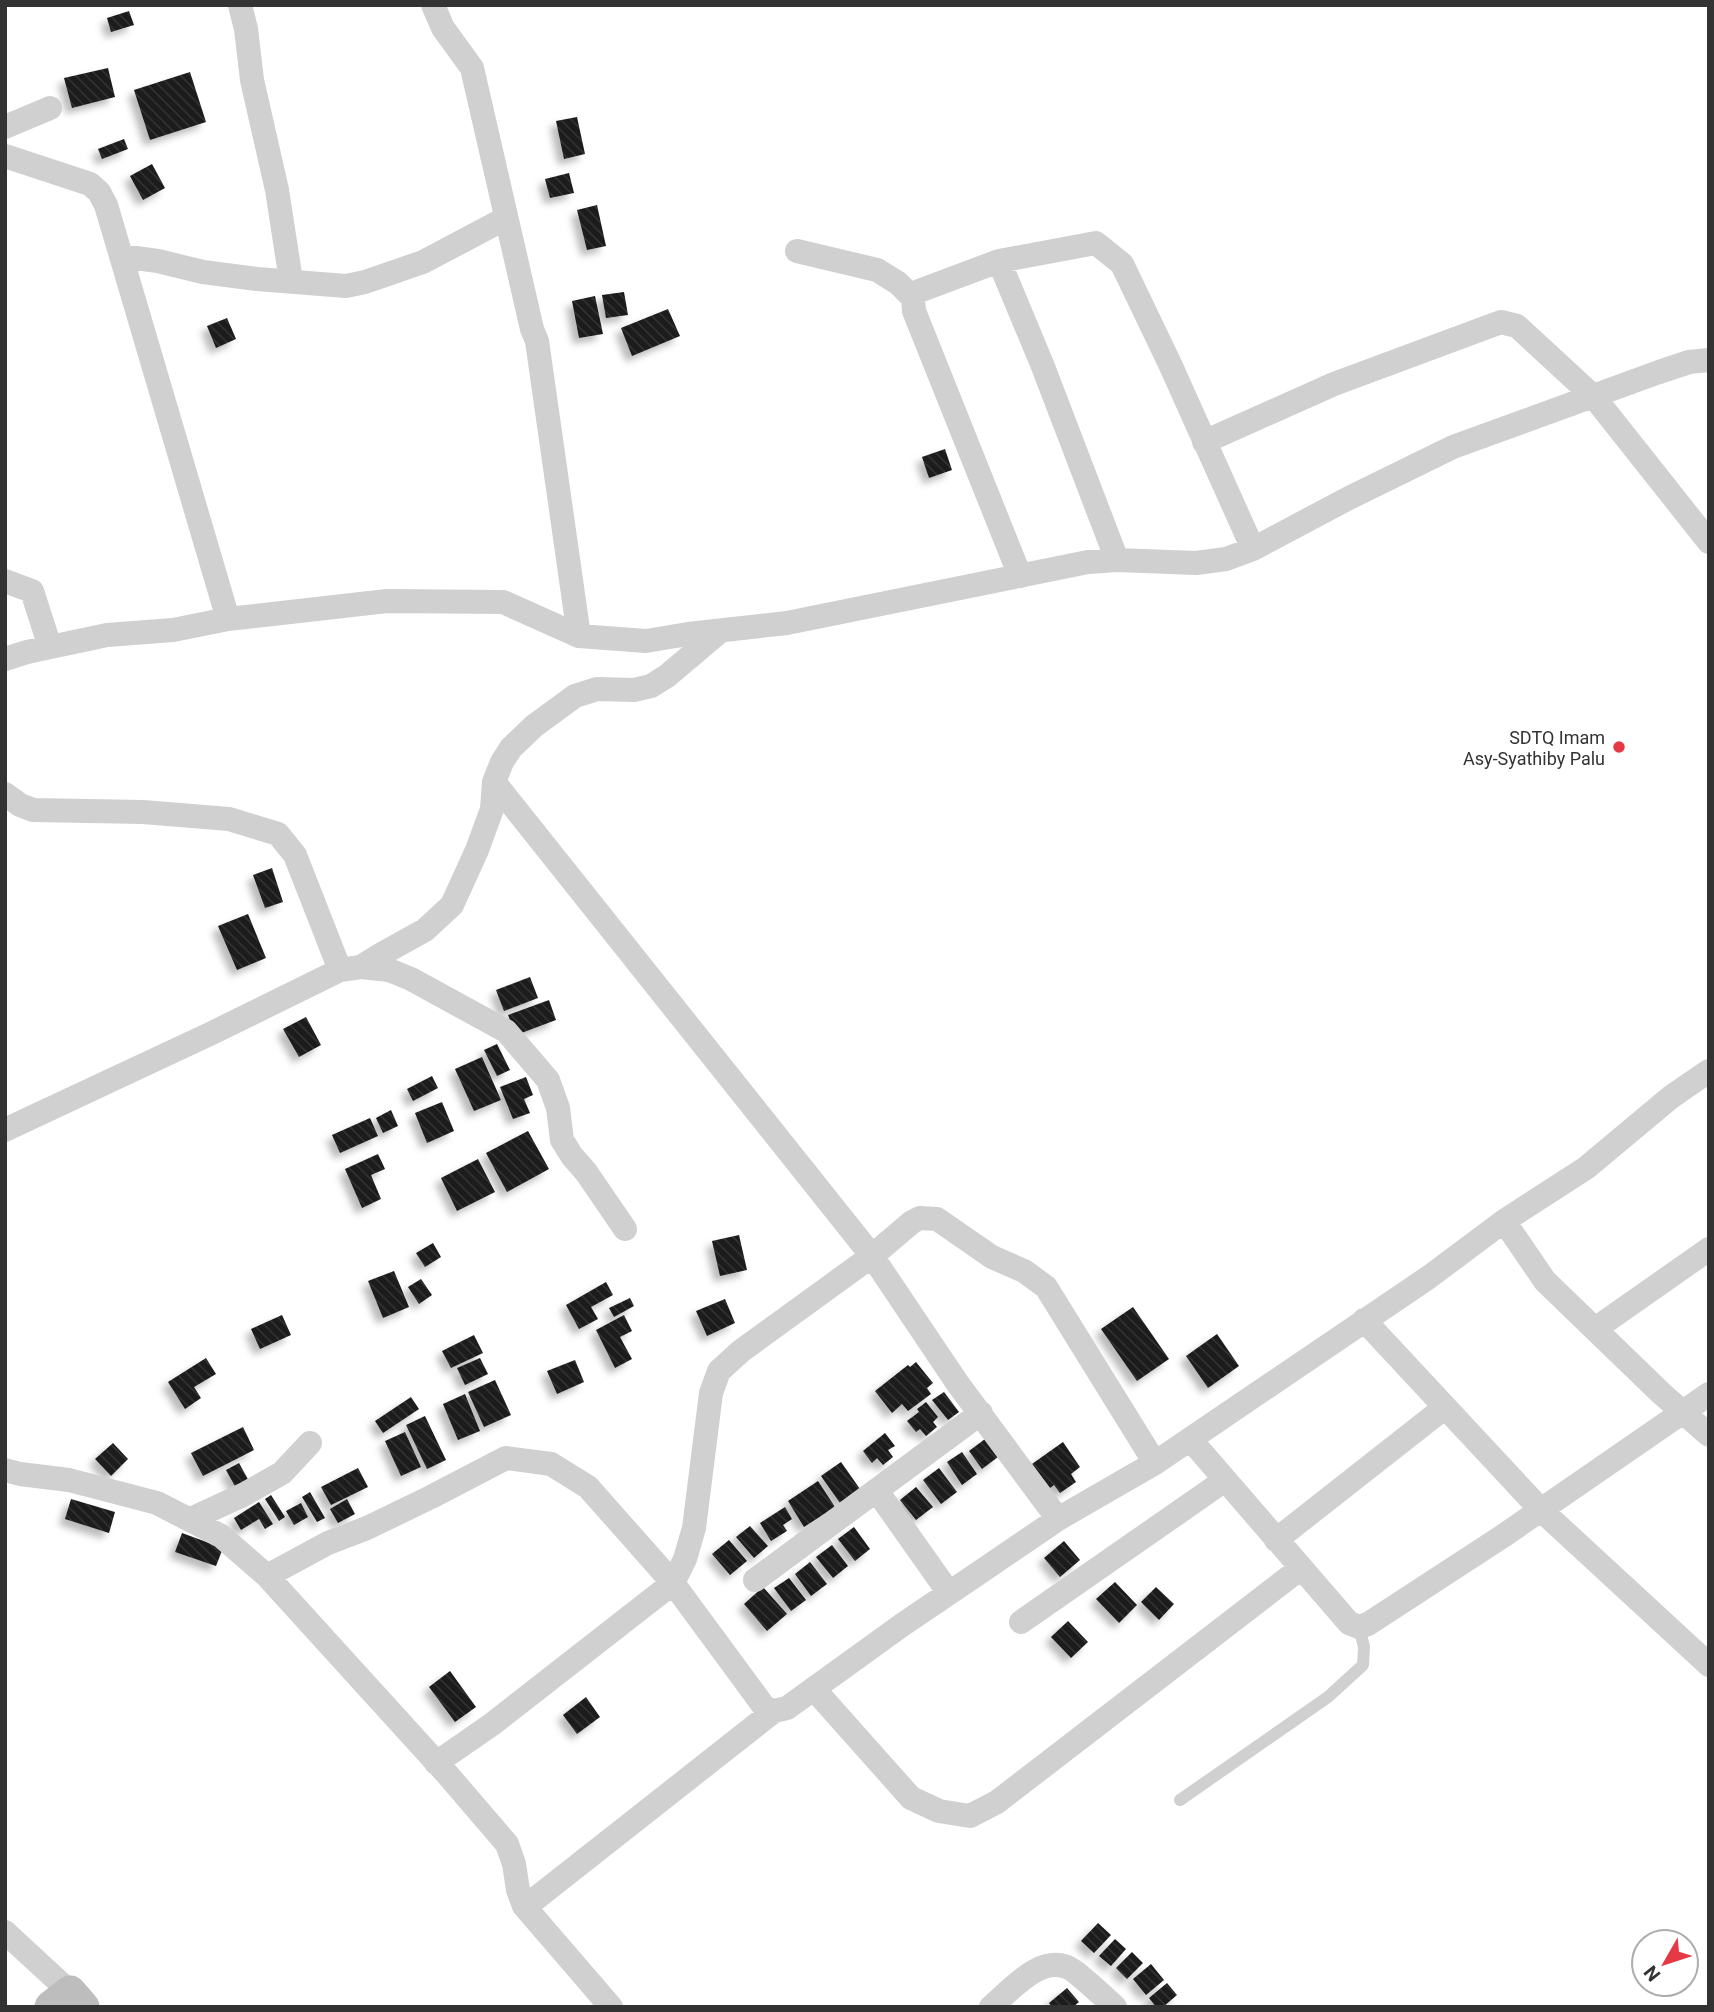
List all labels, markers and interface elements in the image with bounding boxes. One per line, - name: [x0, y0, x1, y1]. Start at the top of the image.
- place label: SDTQ Imam Asy-Syathiby Palu: [1463, 727, 1605, 769]
- marker: SDTQ Imam Asy-Syathiby Palu: [1611, 739, 1627, 755]
- north arrow: [1630, 1928, 1700, 1998]
- text: N: [1639, 1961, 1665, 1986]

